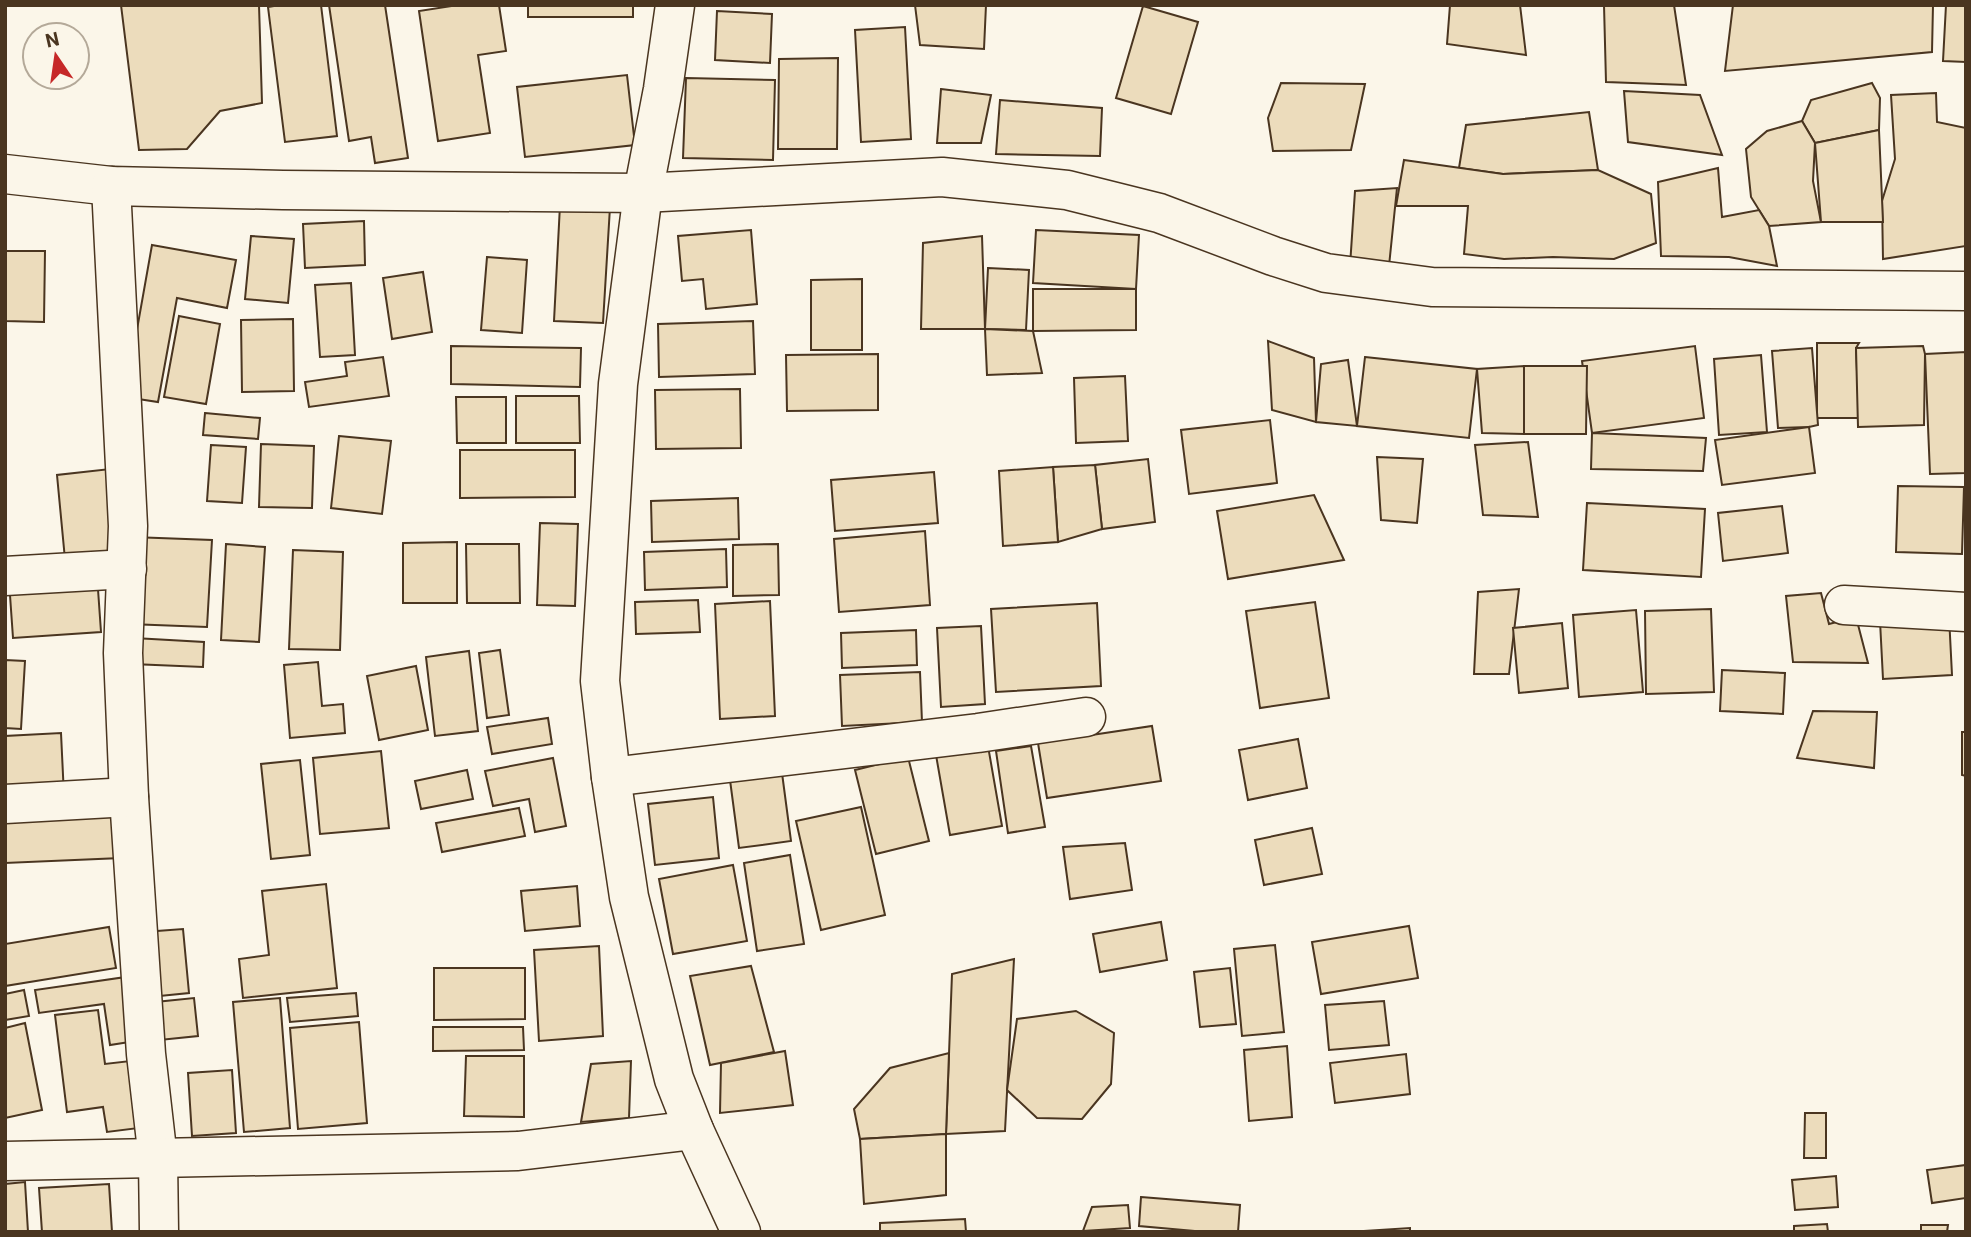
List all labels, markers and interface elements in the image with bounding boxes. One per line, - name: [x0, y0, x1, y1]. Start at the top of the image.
- north arrow: [21, 21, 91, 91]
- text: N: [43, 27, 61, 53]

